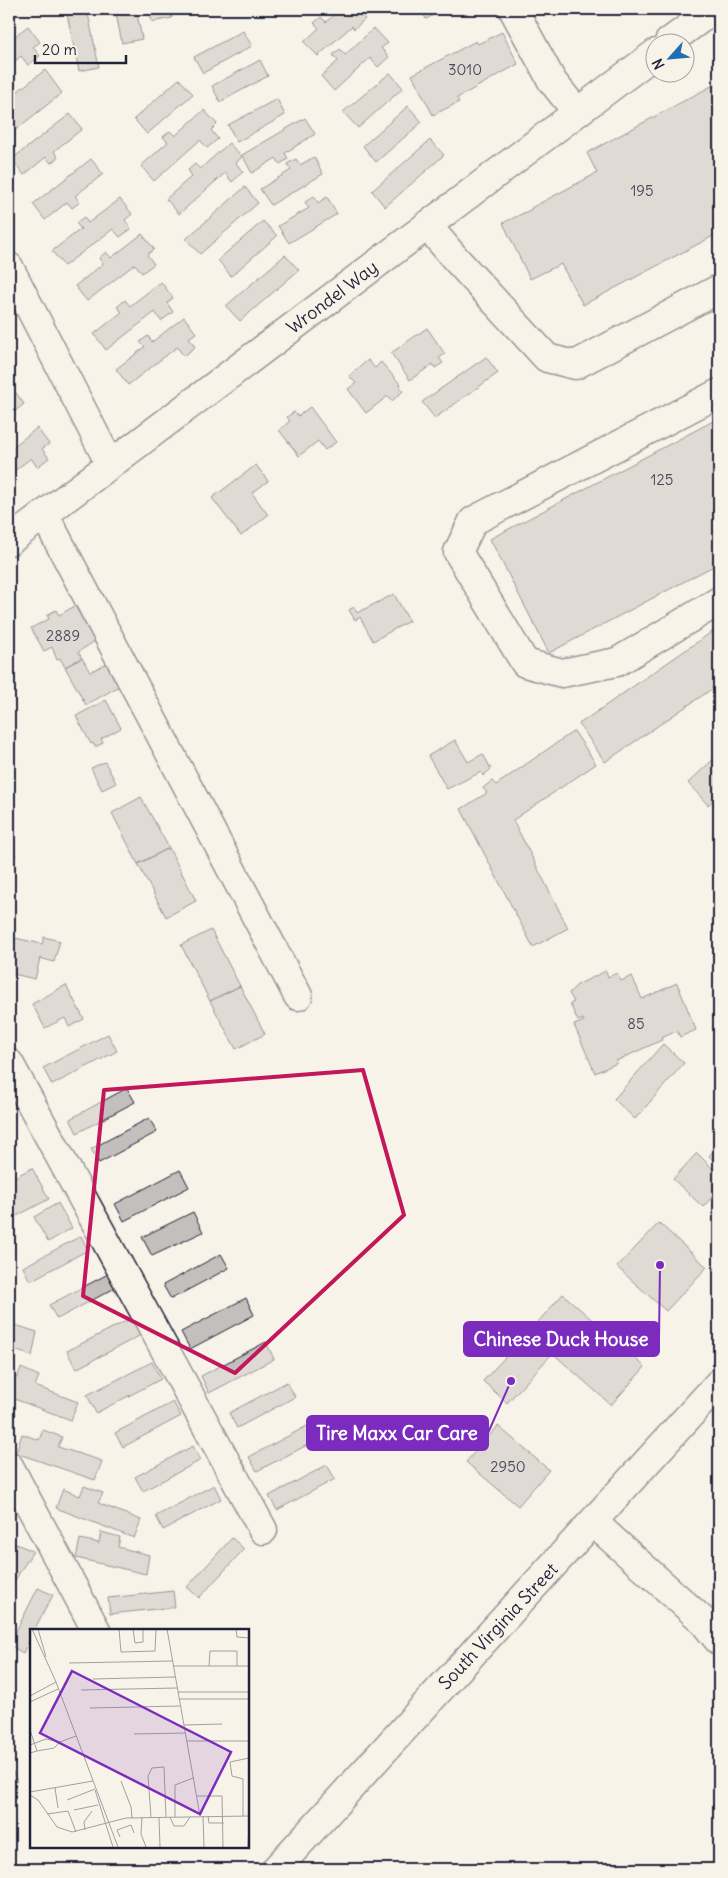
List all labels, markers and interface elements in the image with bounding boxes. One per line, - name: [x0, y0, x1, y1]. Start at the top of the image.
- scale bar: [35, 32, 126, 64]
- north arrow: [646, 32, 696, 82]
- text: 20 m: [42, 40, 77, 59]
- text: N: [648, 56, 669, 72]
- house number: 3010: [448, 60, 482, 79]
- house number: 195: [630, 181, 654, 200]
- street label: Wrondel Way: [282, 255, 382, 339]
- house number: 125: [651, 470, 673, 489]
- house number: 2889: [46, 626, 80, 645]
- house number: 85: [627, 1014, 645, 1033]
- callout: Chinese Duck House: [464, 1322, 659, 1356]
- text: Chinese Duck House: [473, 1327, 649, 1351]
- callout: Tire Maxx Car Care: [307, 1416, 488, 1450]
- text: Tire Maxx Car Care: [316, 1421, 478, 1445]
- house number: 2950: [490, 1457, 526, 1476]
- street label: South Virginia Street: [433, 1558, 563, 1694]
- inset map: [30, 1629, 249, 1848]

